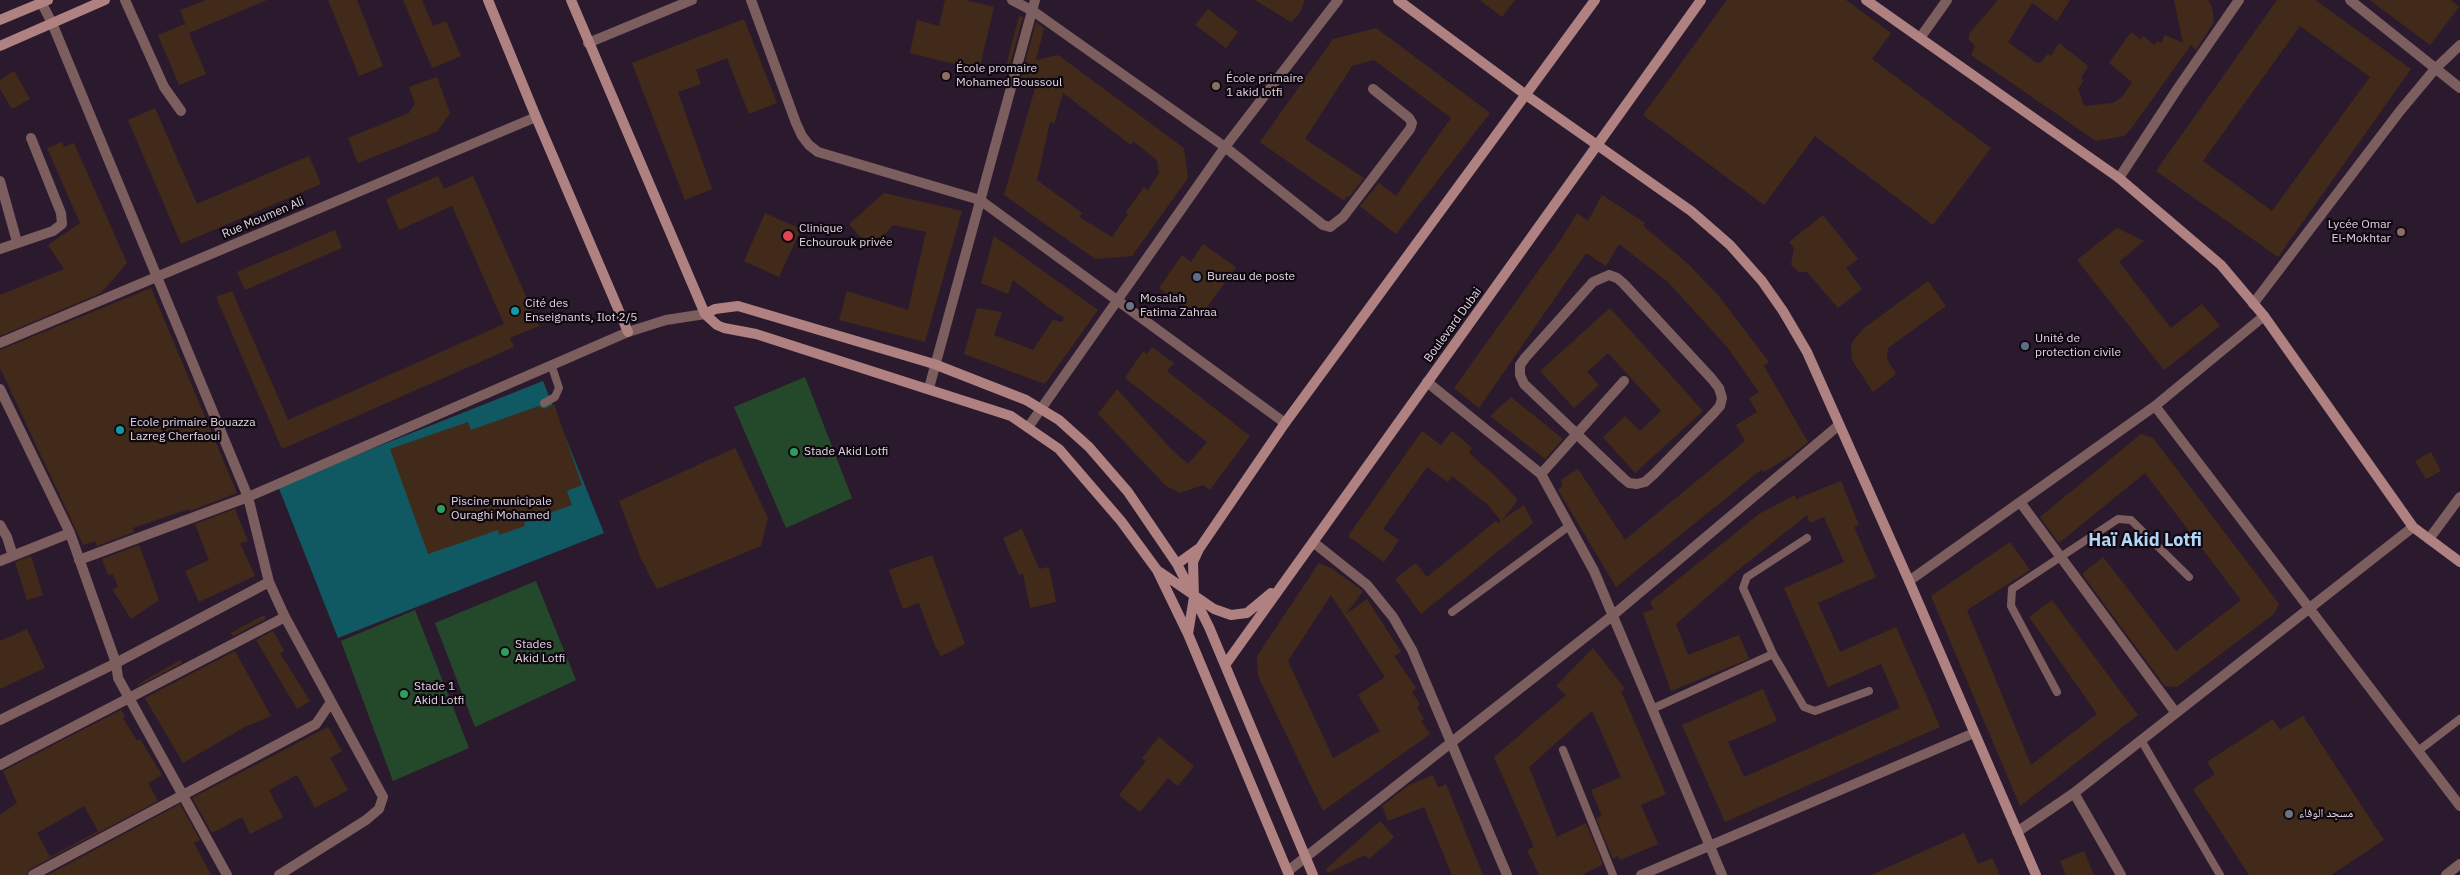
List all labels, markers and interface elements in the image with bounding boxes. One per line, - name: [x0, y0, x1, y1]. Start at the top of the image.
- place label: École promaire Mohamed Boussoul: [956, 62, 1062, 90]
- marker: École promaire Mohamed Boussoul: [940, 70, 952, 82]
- place label: École primaire 1 akid lotfi: [1226, 72, 1303, 100]
- marker: École primaire 1 akid lotfi: [1210, 80, 1222, 92]
- street label: Rue Moumen Ali: [220, 194, 306, 242]
- place label: Lycée Omar El-Mokhtar: [2328, 218, 2391, 246]
- place label: Clinique Echourouk privée: [799, 222, 893, 250]
- marker: Lycée Omar El-Mokhtar: [2395, 226, 2407, 238]
- marker: Clinique Echourouk privée: [781, 229, 795, 243]
- place label: Bureau de poste: [1207, 270, 1295, 284]
- marker: Bureau de poste: [1191, 271, 1203, 283]
- street label: Boulevard Dubai: [1421, 285, 1485, 365]
- place label: Mosalah Fatima Zahraa: [1140, 292, 1217, 320]
- place label: Cité des Enseignants, Ilot 2/5: [525, 297, 638, 325]
- marker: Mosalah Fatima Zahraa: [1124, 300, 1136, 312]
- marker: Cité des Enseignants, Ilot 2/5: [509, 305, 521, 317]
- place label: Unité de protection civile: [2035, 332, 2121, 360]
- marker: Unité de protection civile: [2019, 340, 2031, 352]
- place label: Ecole primaire Bouazza Lazreg Cherfaoui: [130, 416, 256, 444]
- marker: Ecole primaire Bouazza Lazreg Cherfaoui: [114, 424, 126, 436]
- place label: Stade Akid Lotfi: [804, 445, 888, 459]
- marker: Stade Akid Lotfi: [788, 446, 800, 458]
- place label: Piscine municipale Ouraghi Mohamed: [451, 495, 552, 523]
- marker: Piscine municipale Ouraghi Mohamed: [435, 503, 447, 515]
- district label: Haï Akid Lotfi: [2088, 530, 2202, 552]
- place label: Stades Akid Lotfi: [515, 638, 565, 666]
- marker: Stades Akid Lotfi: [499, 646, 511, 658]
- place label: Stade 1 Akid Lotfi: [414, 680, 464, 708]
- marker: Stade 1 Akid Lotfi: [398, 688, 410, 700]
- place label: مسجد الوفاء: [2299, 807, 2353, 821]
- marker: مسجد الوفاء: [2283, 808, 2295, 820]

